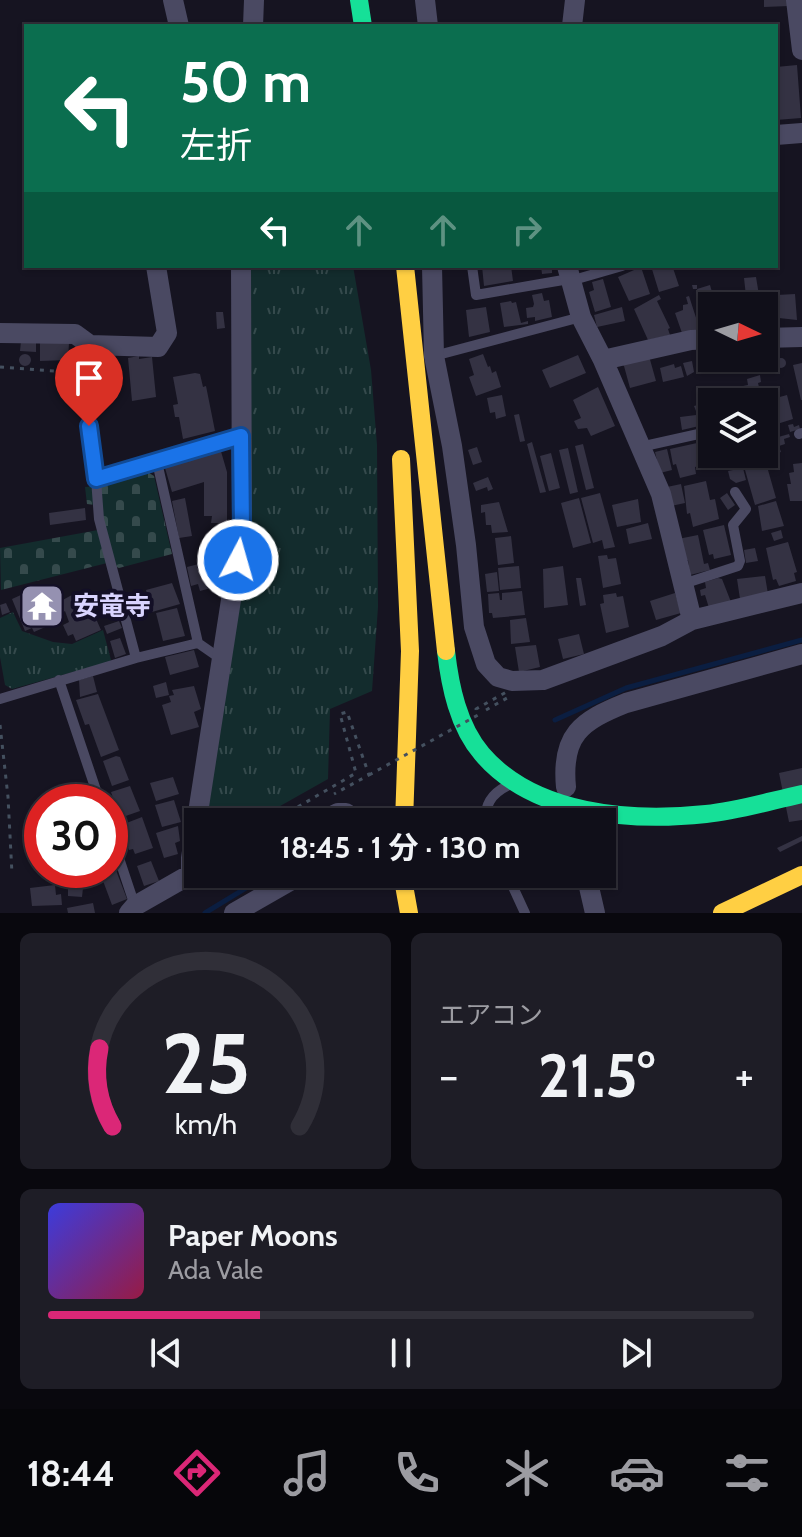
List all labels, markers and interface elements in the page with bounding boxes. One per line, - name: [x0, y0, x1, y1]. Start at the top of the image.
- text: 50 m: [180, 48, 311, 116]
- icon: left: [48, 56, 152, 160]
- text: 左折: [180, 123, 252, 167]
- icon: left: [253, 208, 297, 252]
- icon: ahead: [337, 208, 381, 252]
- icon: ahead: [421, 208, 465, 252]
- icon: right: [505, 208, 549, 252]
- north arrow: [698, 292, 778, 372]
- map controls: [698, 292, 778, 468]
- pin: [55, 344, 123, 426]
- icon: arrive: [67, 356, 111, 400]
- button: layers: [698, 388, 778, 468]
- position arrow: [196, 518, 280, 602]
- temple icon: 安竜寺: [18, 582, 66, 630]
- place label: 安竜寺: [73, 590, 151, 622]
- speed limit sign: 30: [24, 784, 128, 888]
- text: 18:45 · 1 分 · 130 m: [280, 829, 520, 866]
- text: エアコン: [439, 999, 543, 1031]
- text: 25: [161, 1013, 250, 1114]
- text: 21.5°: [538, 1039, 655, 1112]
- text: −: [439, 1049, 458, 1102]
- text: +: [735, 1049, 754, 1102]
- text: km/h: [174, 1106, 237, 1141]
- text: Paper Moons: [168, 1217, 338, 1254]
- text: Ada Vale: [168, 1254, 263, 1286]
- icon: previous: [144, 1331, 188, 1375]
- icon: pause: [379, 1331, 423, 1375]
- icon: next: [614, 1331, 658, 1375]
- icon: directions: [169, 1445, 225, 1501]
- icon: music: [279, 1445, 335, 1501]
- icon: phone: [389, 1445, 445, 1501]
- icon: climate: [499, 1445, 555, 1501]
- icon: car: [609, 1445, 665, 1501]
- icon: filters: [719, 1445, 775, 1501]
- text: 18:44: [27, 1451, 115, 1495]

